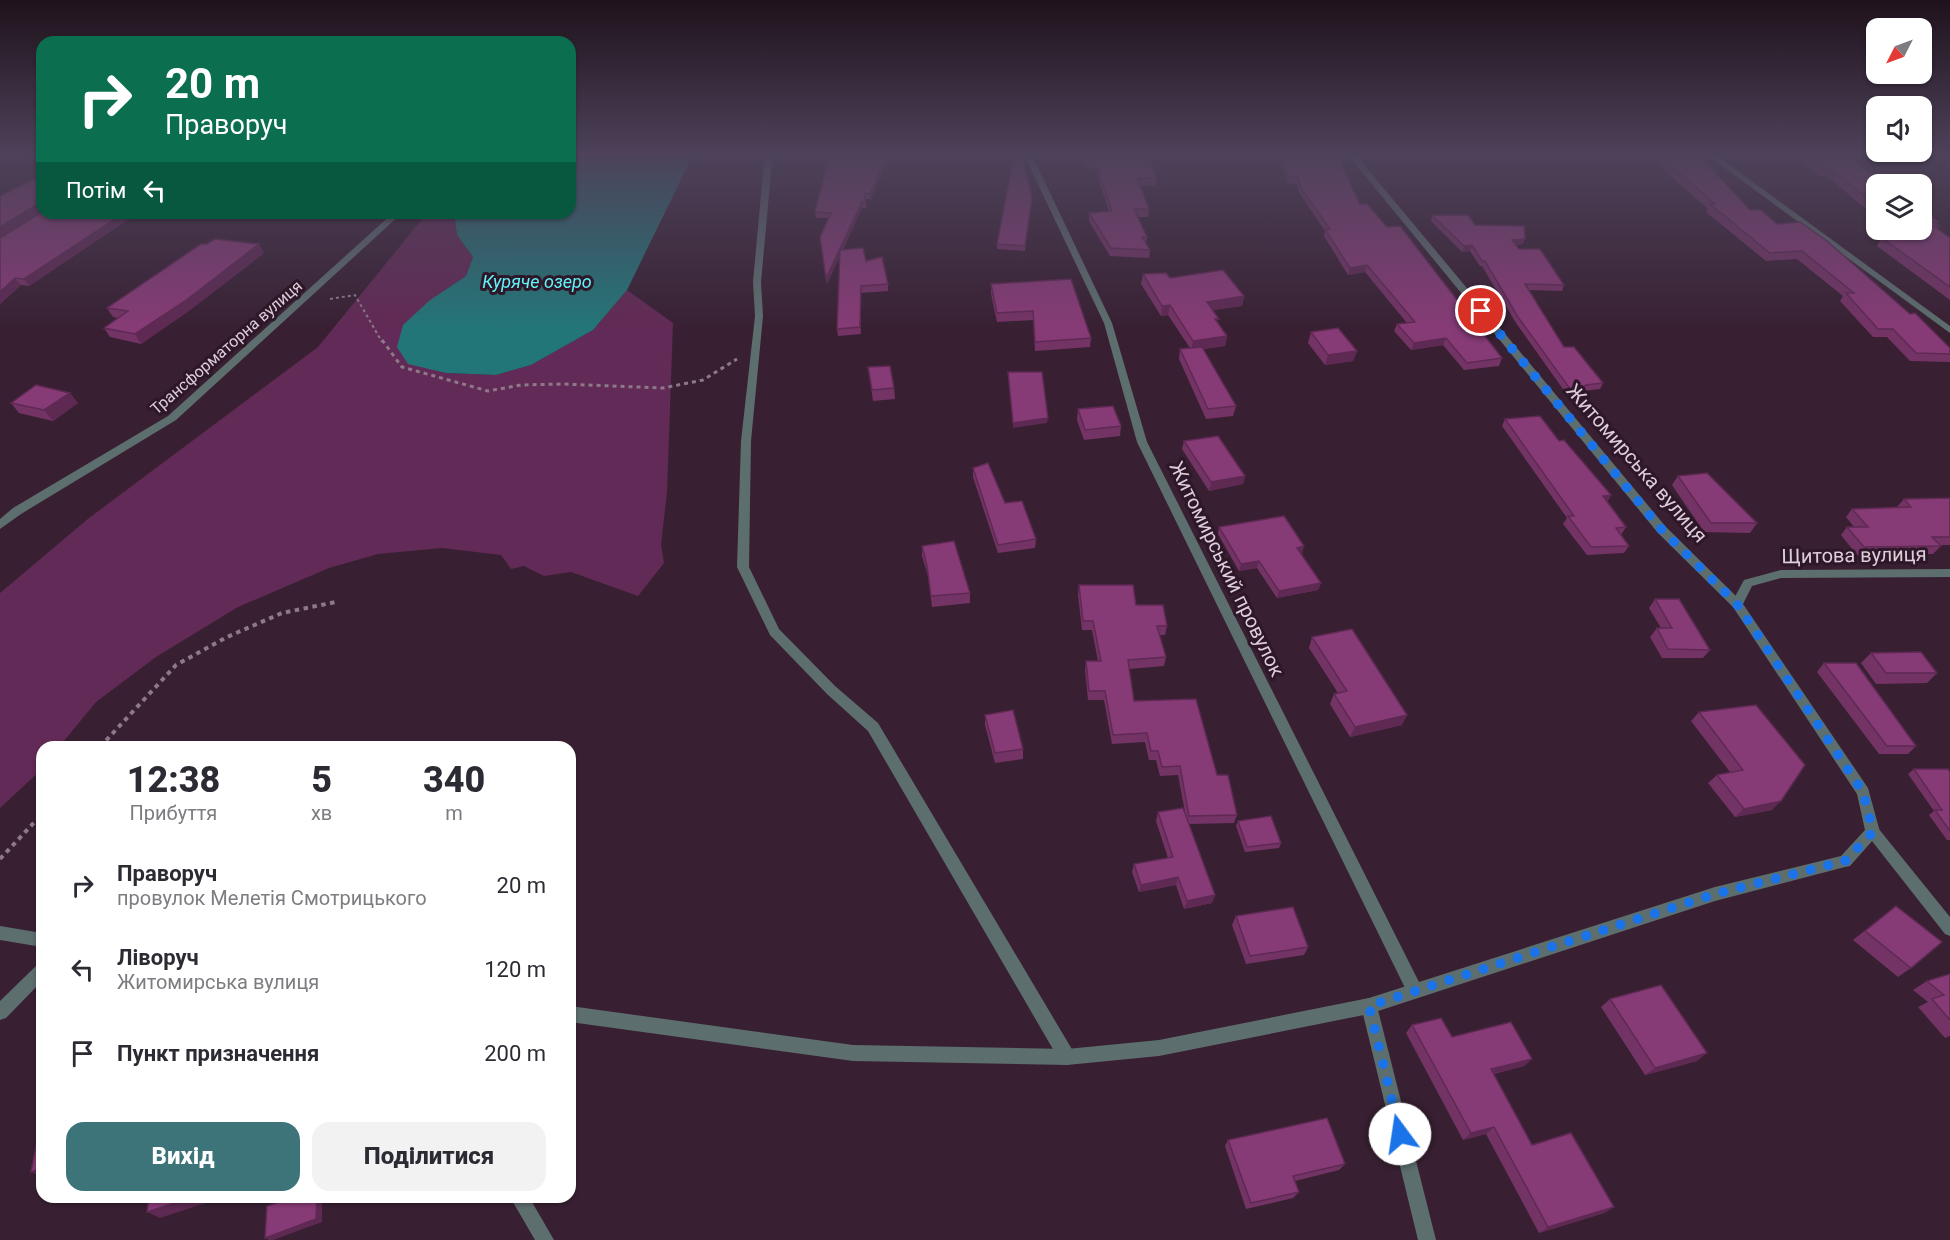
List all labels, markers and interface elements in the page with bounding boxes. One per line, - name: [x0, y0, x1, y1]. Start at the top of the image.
- north arrow: [1866, 18, 1932, 84]
- map controls: [1866, 18, 1932, 240]
- text: 20 m: [165, 59, 260, 108]
- icon: right: [66, 60, 144, 138]
- button: sound: [1866, 96, 1932, 162]
- text: Праворуч: [165, 109, 287, 141]
- icon: left: [138, 174, 171, 207]
- button: layers: [1866, 174, 1932, 240]
- text: Потім: [66, 178, 126, 203]
- water label: Куряче озеро: [482, 271, 592, 292]
- street label: Трансформаторна вулиця: [147, 276, 306, 418]
- pin: [1455, 285, 1506, 336]
- icon: arrive: [1464, 294, 1497, 327]
- street label: Житомирська вулиця: [1562, 379, 1712, 547]
- street label: Житомирський провулок: [1164, 457, 1290, 681]
- street label: Щитова вулиця: [1781, 542, 1927, 568]
- text: 12:38: [127, 759, 220, 801]
- text: 5: [311, 759, 332, 801]
- text: 340: [423, 759, 485, 801]
- text: Прибуття: [130, 801, 217, 825]
- text: хв: [311, 801, 332, 825]
- text: m: [445, 801, 463, 825]
- text: Праворуч: [117, 861, 217, 886]
- icon: right: [66, 869, 99, 902]
- text: 20 m: [497, 873, 546, 898]
- text: провулок Мелетія Смотрицького: [117, 886, 427, 910]
- text: Ліворуч: [117, 945, 199, 970]
- icon: left: [66, 953, 99, 986]
- text: 120 m: [484, 957, 546, 982]
- text: Житомирська вулиця: [117, 970, 319, 994]
- icon: arrive: [66, 1037, 99, 1070]
- text: Пункт призначення: [117, 1041, 319, 1066]
- text: 200 m: [484, 1041, 546, 1066]
- position arrow: [1368, 1102, 1432, 1166]
- button: Вихід: [66, 1122, 300, 1191]
- button: Поділитися: [312, 1122, 546, 1191]

